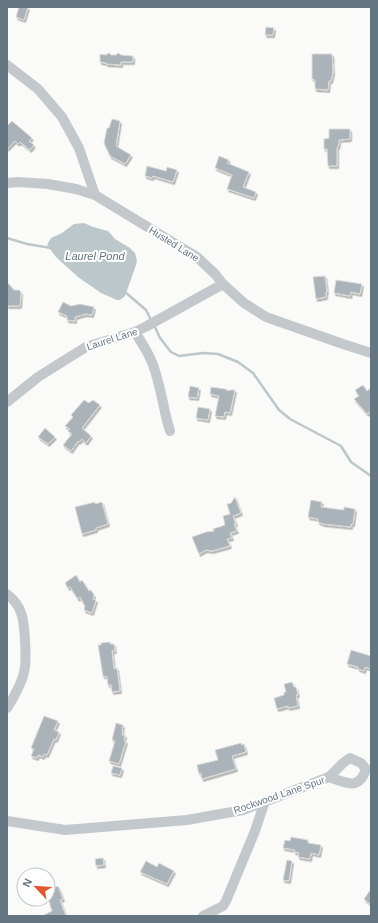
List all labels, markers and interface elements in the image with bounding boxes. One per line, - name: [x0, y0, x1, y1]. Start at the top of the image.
- street label: Husted Lane: [147, 224, 201, 264]
- water label: Laurel Pond: [65, 250, 126, 262]
- street label: Laurel Lane: [85, 325, 139, 352]
- street label: Rockwood Lane Spur: [232, 774, 327, 816]
- north arrow: [16, 867, 56, 907]
- text: N: [20, 877, 34, 889]

